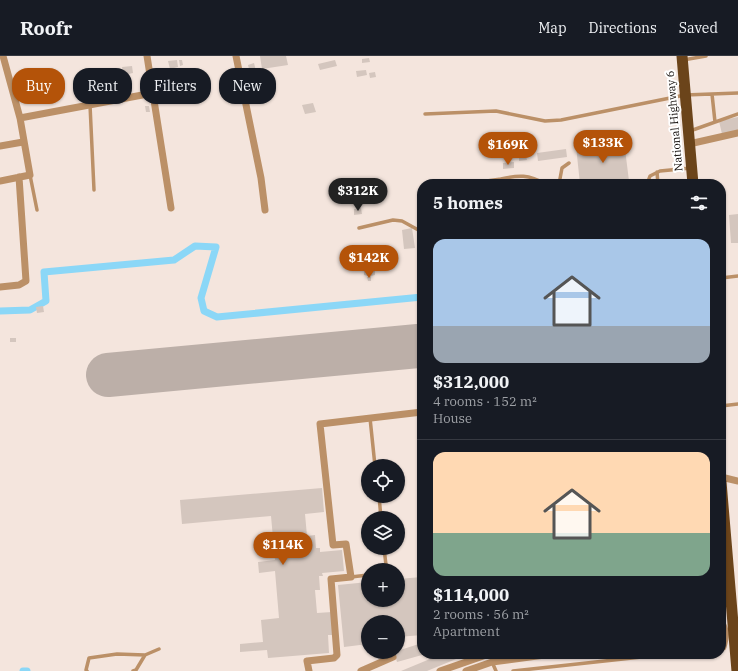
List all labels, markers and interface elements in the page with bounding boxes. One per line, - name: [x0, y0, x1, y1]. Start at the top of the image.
- text: Roofr: [20, 16, 72, 40]
- text: Map: [538, 19, 567, 37]
- text: Directions: [589, 19, 657, 37]
- text: Saved: [679, 19, 718, 37]
- chip: Buy: [12, 68, 65, 104]
- chip: Rent: [73, 68, 132, 104]
- chip: Filters: [140, 68, 211, 104]
- chip: New: [219, 68, 276, 104]
- street label: National Highway 6: [663, 70, 685, 172]
- pin: $133K: [575, 130, 631, 164]
- pin: $169K: [480, 132, 536, 166]
- text: $133K: [582, 134, 624, 151]
- text: $169K: [487, 136, 529, 153]
- pin: $312K: [330, 178, 386, 212]
- text: $312K: [337, 182, 379, 199]
- text: 5 homes: [433, 192, 503, 214]
- icon: filters: [688, 192, 710, 214]
- pin: $142K: [341, 245, 397, 279]
- text: $142K: [348, 249, 390, 266]
- icon: home: [536, 265, 608, 337]
- text: $312,000: [433, 371, 509, 393]
- text: 4 rooms · 152 m²: [433, 393, 537, 410]
- text: House: [433, 410, 472, 427]
- map controls: [361, 459, 405, 659]
- button: locate: [361, 459, 405, 503]
- icon: home: [536, 478, 608, 550]
- button: layers: [361, 511, 405, 555]
- pin: $114K: [255, 532, 311, 566]
- text: $114K: [262, 536, 304, 553]
- button: +: [361, 563, 405, 607]
- text: $114,000: [433, 584, 509, 606]
- text: 2 rooms · 56 m²: [433, 606, 529, 623]
- button: −: [361, 615, 405, 659]
- text: Apartment: [433, 623, 500, 640]

